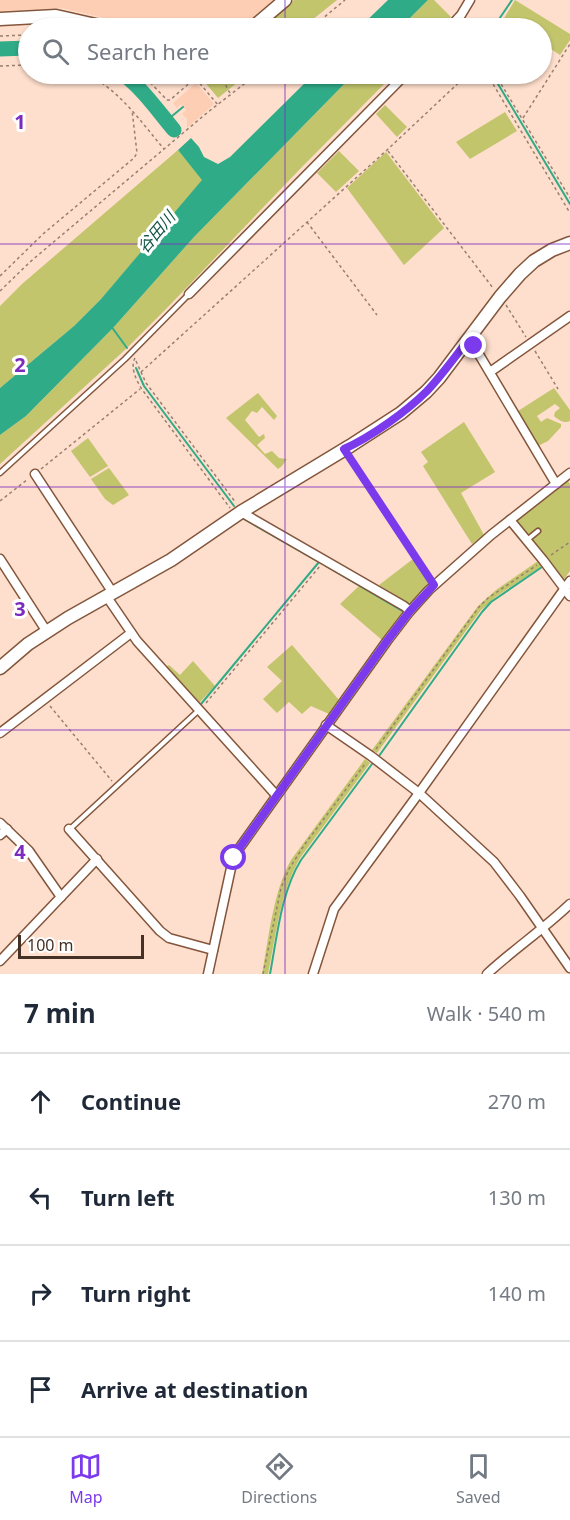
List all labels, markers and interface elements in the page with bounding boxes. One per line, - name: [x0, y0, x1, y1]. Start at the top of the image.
- search box: [18, 18, 552, 84]
- icon: search: [39, 35, 72, 68]
- text: Search here: [87, 36, 209, 66]
- text: 1: [14, 108, 26, 135]
- water label: 谷田川: [132, 205, 181, 257]
- route end: [460, 332, 486, 358]
- text: 2: [14, 351, 26, 378]
- text: 3: [14, 595, 26, 622]
- text: 4: [14, 838, 26, 865]
- route start: [220, 844, 246, 870]
- scale bar: [18, 932, 144, 960]
- text: 100 m: [27, 934, 74, 956]
- text: 7 min: [24, 995, 96, 1031]
- text: Walk · 540 m: [427, 1000, 546, 1027]
- icon: ahead: [24, 1085, 57, 1118]
- text: Continue: [81, 1086, 181, 1116]
- text: 270 m: [488, 1088, 546, 1115]
- icon: left: [24, 1181, 57, 1214]
- text: Turn left: [81, 1182, 175, 1212]
- text: 130 m: [488, 1184, 546, 1211]
- icon: right: [24, 1277, 57, 1310]
- text: Turn right: [81, 1278, 191, 1308]
- text: 140 m: [488, 1280, 546, 1307]
- icon: arrive: [24, 1373, 57, 1406]
- text: Arrive at destination: [81, 1374, 308, 1404]
- tab: Map: [69, 1450, 103, 1508]
- tab: Directions: [241, 1450, 317, 1508]
- tab: Saved: [456, 1450, 501, 1508]

